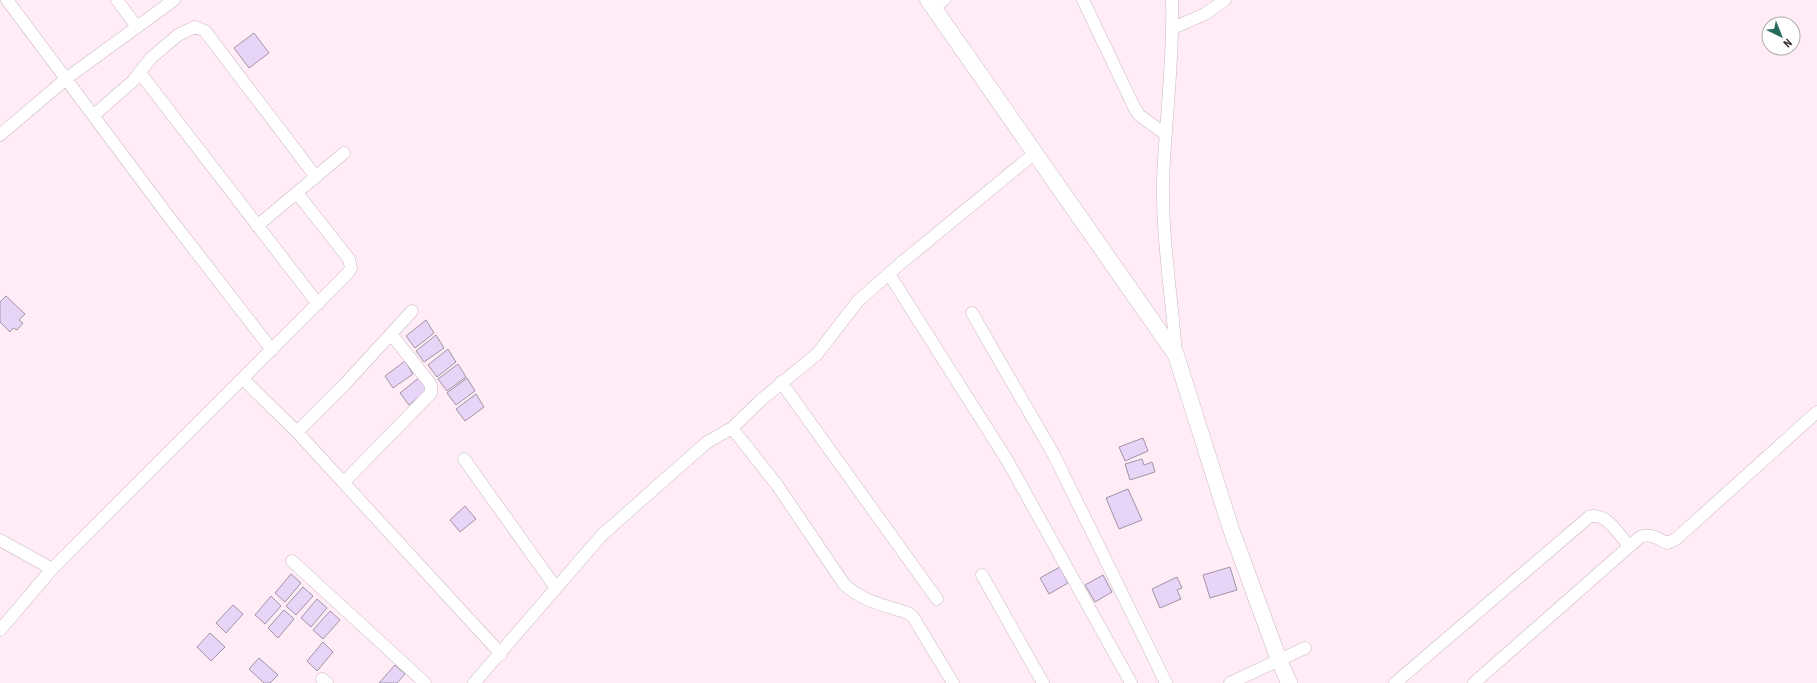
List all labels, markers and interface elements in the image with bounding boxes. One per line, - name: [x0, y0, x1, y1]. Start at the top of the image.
- north arrow: [1761, 16, 1801, 56]
- text: N: [1780, 36, 1794, 50]

